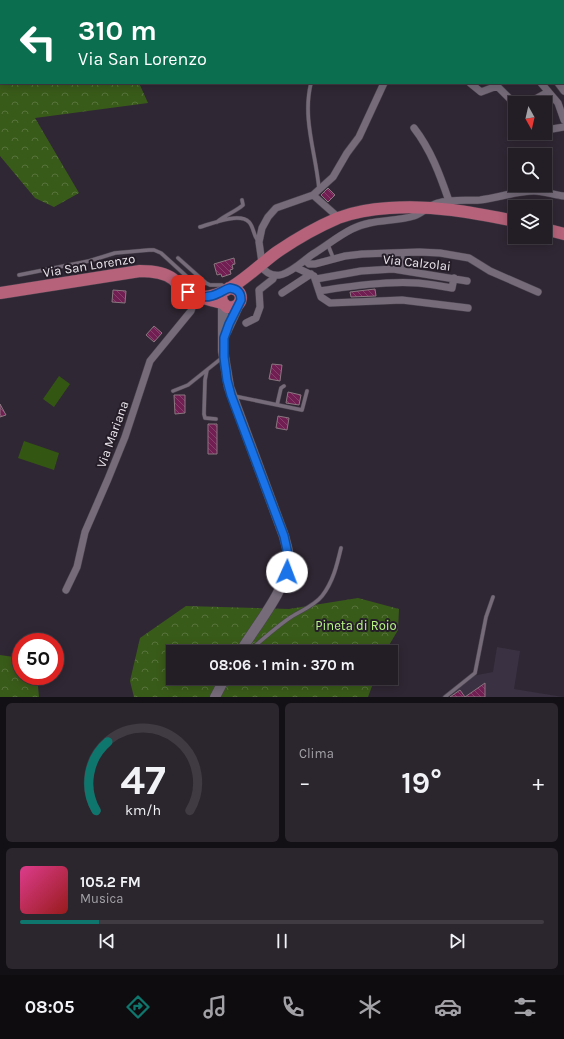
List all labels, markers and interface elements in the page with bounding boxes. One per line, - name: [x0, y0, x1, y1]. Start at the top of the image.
- text: 310 m: [78, 14, 157, 47]
- icon: left: [12, 16, 64, 68]
- text: Via San Lorenzo: [78, 48, 207, 70]
- north arrow: [508, 96, 552, 140]
- map controls: [508, 96, 552, 244]
- button: search: [508, 148, 552, 192]
- button: layers: [508, 200, 552, 244]
- street label: Via San Lorenzo: [42, 251, 136, 280]
- street label: Via Calzolai: [382, 251, 452, 274]
- pin: [171, 275, 205, 309]
- icon: arrive: [177, 281, 199, 303]
- street label: Via Mariana: [93, 399, 132, 470]
- position arrow: [266, 551, 308, 593]
- park label: Pineta di Roio: [315, 618, 397, 633]
- speed limit sign: 50: [12, 633, 64, 685]
- text: 08:06 · 1 min · 370 m: [209, 656, 355, 674]
- text: Clima: [299, 746, 334, 761]
- text: 47: [120, 755, 165, 803]
- text: 19°: [401, 765, 442, 801]
- text: −: [299, 770, 311, 796]
- text: +: [532, 770, 544, 796]
- text: km/h: [124, 801, 161, 818]
- text: 105.2 FM: [80, 873, 141, 891]
- text: Musica: [80, 891, 123, 906]
- icon: previous: [96, 930, 118, 952]
- icon: pause: [271, 930, 293, 952]
- icon: next: [446, 930, 468, 952]
- icon: directions: [124, 993, 152, 1021]
- icon: music: [201, 993, 229, 1021]
- icon: phone: [279, 993, 307, 1021]
- icon: climate: [356, 993, 384, 1021]
- icon: car: [434, 993, 462, 1021]
- icon: filters: [511, 993, 539, 1021]
- text: 08:05: [25, 996, 74, 1018]

